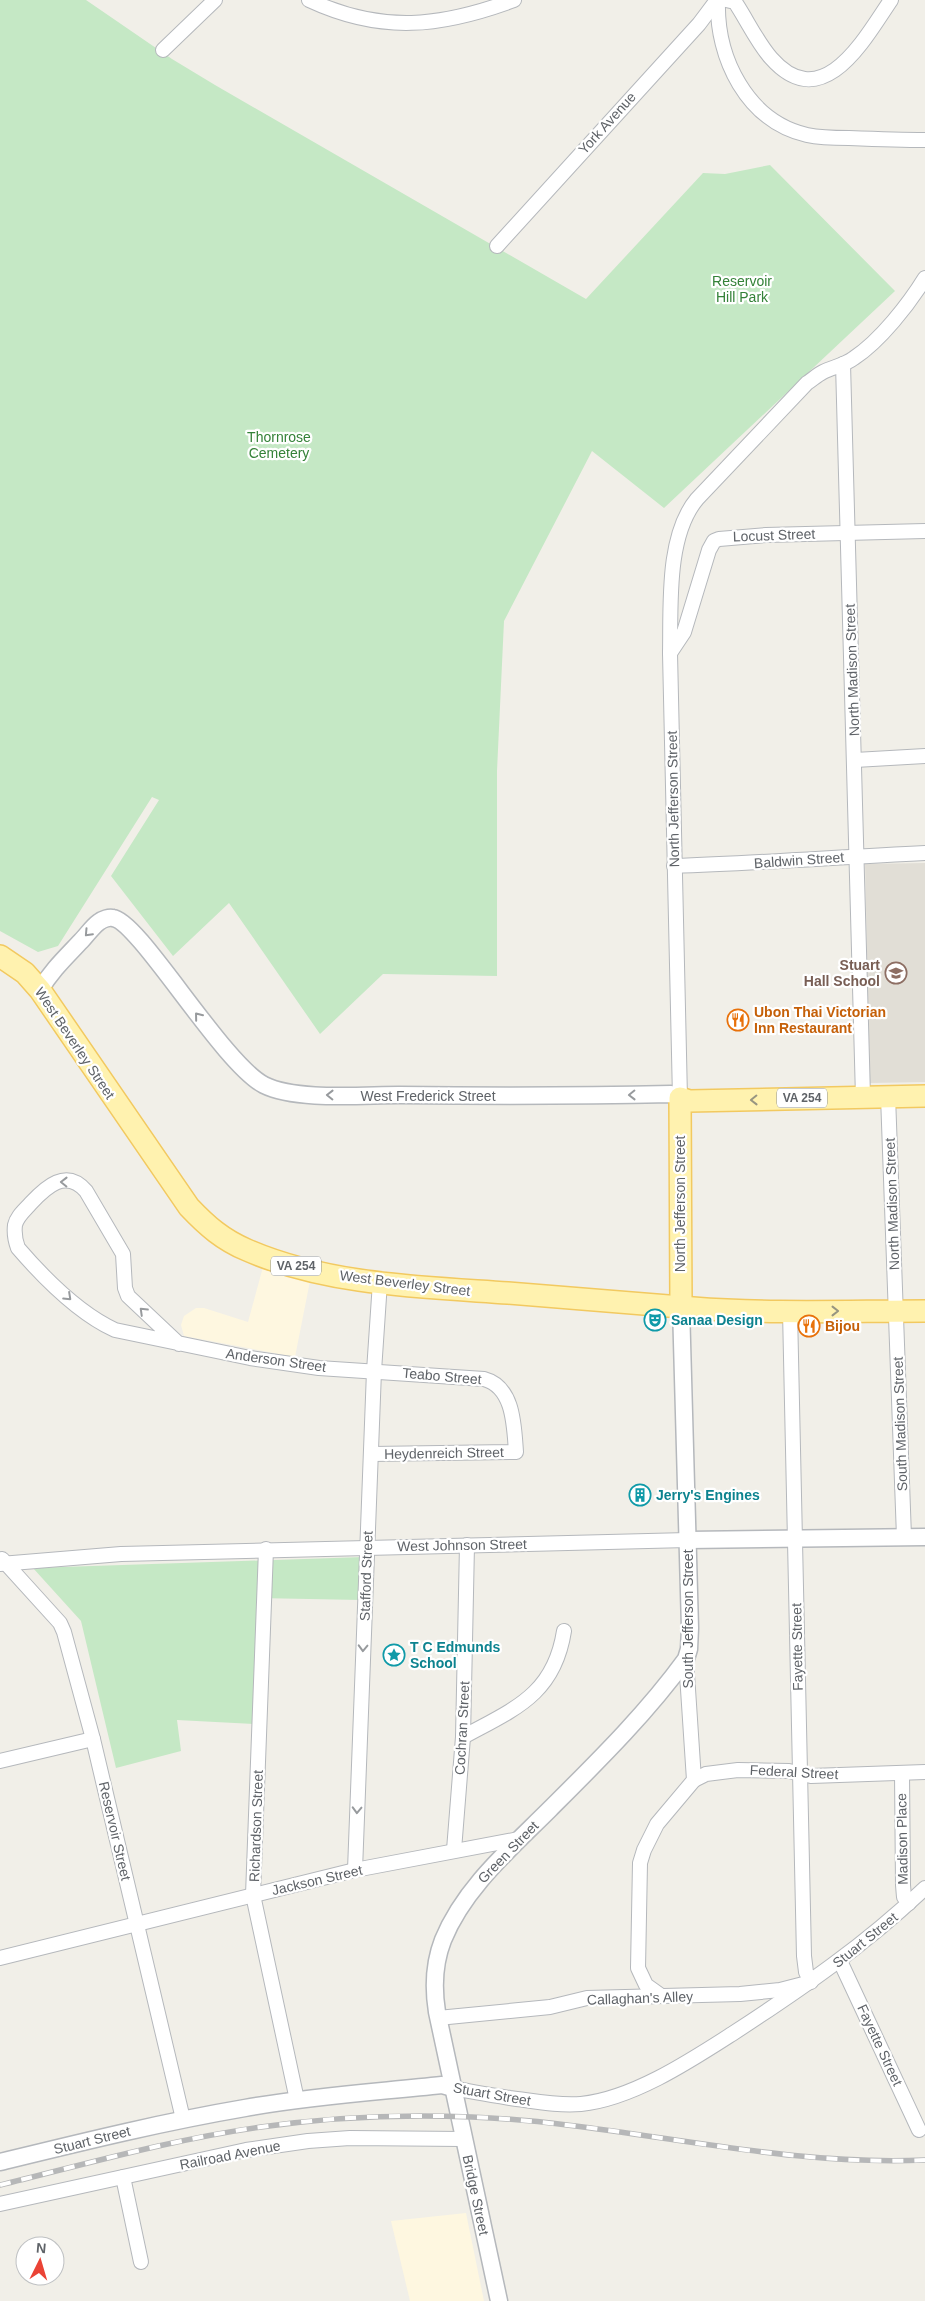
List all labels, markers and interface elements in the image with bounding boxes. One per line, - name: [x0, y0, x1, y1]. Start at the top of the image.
- street label: York Avenue: [575, 89, 639, 157]
- park label: Reservoir Hill Park: [712, 273, 772, 305]
- park label: Thornrose Cemetery: [247, 429, 311, 461]
- street label: Locust Street: [732, 526, 816, 544]
- street label: North Madison Street: [842, 604, 862, 736]
- street label: North Jefferson Street: [664, 730, 682, 867]
- street label: Baldwin Street: [753, 849, 845, 871]
- one-way arrow: [85, 928, 94, 937]
- place label: Stuart Hall School: [804, 957, 880, 989]
- school or university icon: Stuart Hall School: [884, 961, 908, 985]
- street label: West Beverley Street: [32, 984, 118, 1102]
- place label: Ubon Thai Victorian Inn Restaurant: [754, 1004, 886, 1036]
- restaurant icon: Ubon Thai Victorian Inn Restaurant: [726, 1008, 750, 1032]
- one-way arrow: [195, 1013, 204, 1022]
- street label: West Frederick Street: [360, 1088, 496, 1104]
- road number: VA 254: [777, 1088, 827, 1108]
- one-way arrow: [325, 1090, 333, 1100]
- one-way arrow: [628, 1090, 636, 1100]
- one-way arrow: [750, 1094, 758, 1105]
- street label: North Jefferson Street: [672, 1136, 688, 1272]
- street label: North Madison Street: [882, 1138, 902, 1270]
- one-way arrow: [60, 1177, 68, 1187]
- road number: VA 254: [271, 1256, 321, 1276]
- street label: West Beverley Street: [339, 1267, 471, 1299]
- one-way arrow: [62, 1291, 71, 1300]
- one-way arrow: [832, 1306, 839, 1316]
- one-way arrow: [139, 1308, 148, 1317]
- theatre icon: Sanaa Design: [643, 1308, 667, 1332]
- place label: Sanaa Design: [671, 1312, 763, 1328]
- restaurant icon: Bijou: [797, 1314, 821, 1338]
- place label: Bijou: [825, 1318, 860, 1334]
- street label: Anderson Street: [225, 1345, 327, 1375]
- street label: South Madison Street: [890, 1356, 910, 1492]
- street label: Teabo Street: [402, 1365, 482, 1387]
- street label: Heydenreich Street: [384, 1444, 504, 1462]
- building icon: Jerry's Engines: [628, 1483, 652, 1507]
- place label: Jerry's Engines: [656, 1487, 760, 1503]
- street label: Stafford Street: [356, 1531, 376, 1621]
- street label: West Johnson Street: [397, 1536, 527, 1554]
- street label: South Jefferson Street: [680, 1549, 696, 1689]
- street label: Fayette Street: [788, 1603, 806, 1691]
- place label: T C Edmunds School: [410, 1639, 500, 1671]
- place icon: T C Edmunds School: [382, 1643, 406, 1667]
- one-way arrow: [358, 1644, 369, 1652]
- street label: Cochran Street: [452, 1680, 472, 1775]
- street label: Federal Street: [749, 1762, 839, 1782]
- street label: Richardson Street: [246, 1770, 266, 1882]
- street label: Reservoir Street: [96, 1780, 134, 1882]
- street label: Madison Place: [893, 1793, 911, 1885]
- one-way arrow: [352, 1807, 363, 1815]
- street label: Green Street: [474, 1818, 542, 1886]
- street label: Jackson Street: [270, 1862, 364, 1898]
- street label: Stuart Street: [829, 1909, 901, 1971]
- street label: Callaghan's Alley: [587, 1988, 693, 2008]
- street label: Fayette Street: [854, 2002, 906, 2088]
- street label: Stuart Street: [452, 2079, 532, 2109]
- street label: Stuart Street: [52, 2123, 132, 2157]
- street label: Railroad Avenue: [178, 2137, 282, 2173]
- street label: Bridge Street: [460, 2153, 492, 2237]
- north arrow: [15, 2236, 65, 2286]
- text: N: [35, 2240, 47, 2256]

